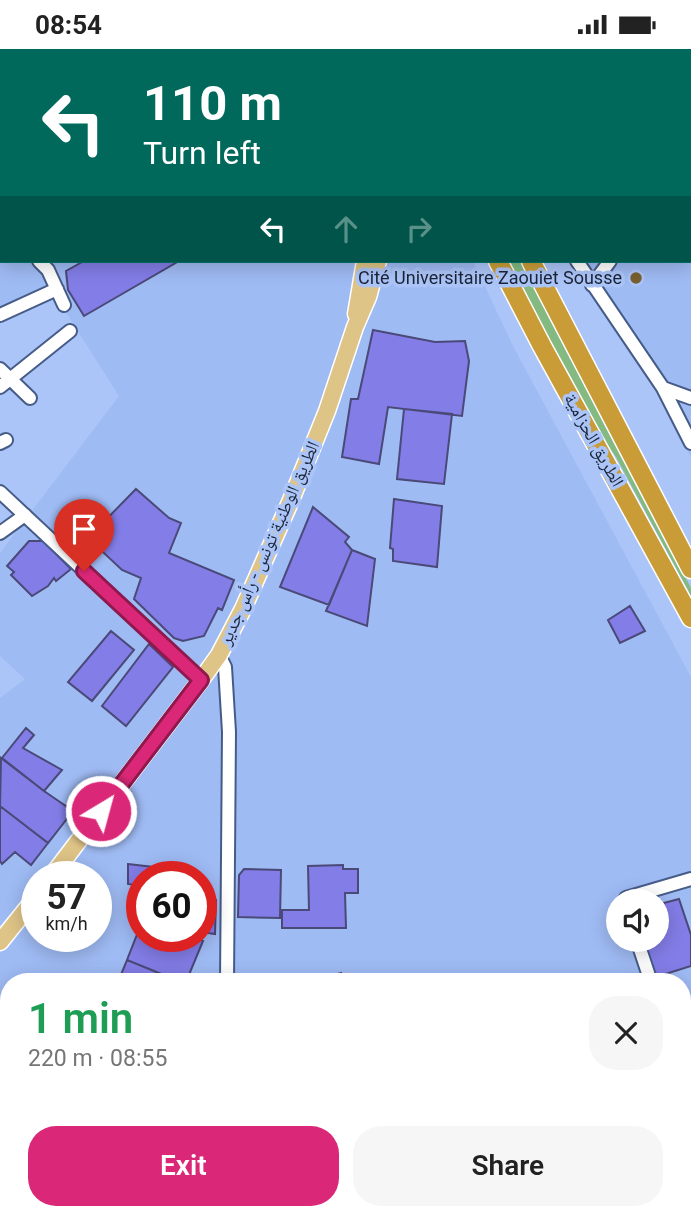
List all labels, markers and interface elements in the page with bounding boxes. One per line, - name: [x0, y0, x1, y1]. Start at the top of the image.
- text: 08:54: [35, 10, 102, 40]
- text: 110 m: [143, 75, 282, 132]
- icon: left: [28, 77, 119, 168]
- text: Turn left: [143, 134, 261, 172]
- icon: left: [254, 210, 292, 248]
- icon: ahead: [327, 210, 365, 248]
- icon: right: [400, 210, 438, 248]
- place label: Cité Universitaire Zaouiet Sousse: [358, 267, 622, 288]
- marker: Cité Universitaire Zaouiet Sousse: [628, 270, 644, 286]
- street label: الطريق الحزامية: [559, 389, 629, 491]
- street label: الطريق الوطنية تونس - رأس جدير: [214, 438, 324, 649]
- pin: [54, 499, 114, 571]
- icon: arrive: [65, 510, 103, 548]
- position arrow: [64, 774, 138, 848]
- speed limit sign: 60: [126, 861, 217, 952]
- text: 57: [46, 877, 87, 918]
- map controls: [606, 889, 669, 952]
- button: sound: [606, 889, 669, 952]
- text: km/h: [45, 913, 88, 934]
- text: 1 min: [28, 994, 133, 1043]
- button: close: [589, 996, 663, 1070]
- text: 220 m · 08:55: [28, 1045, 167, 1072]
- button: Exit: [28, 1126, 339, 1206]
- button: Share: [353, 1126, 663, 1206]

